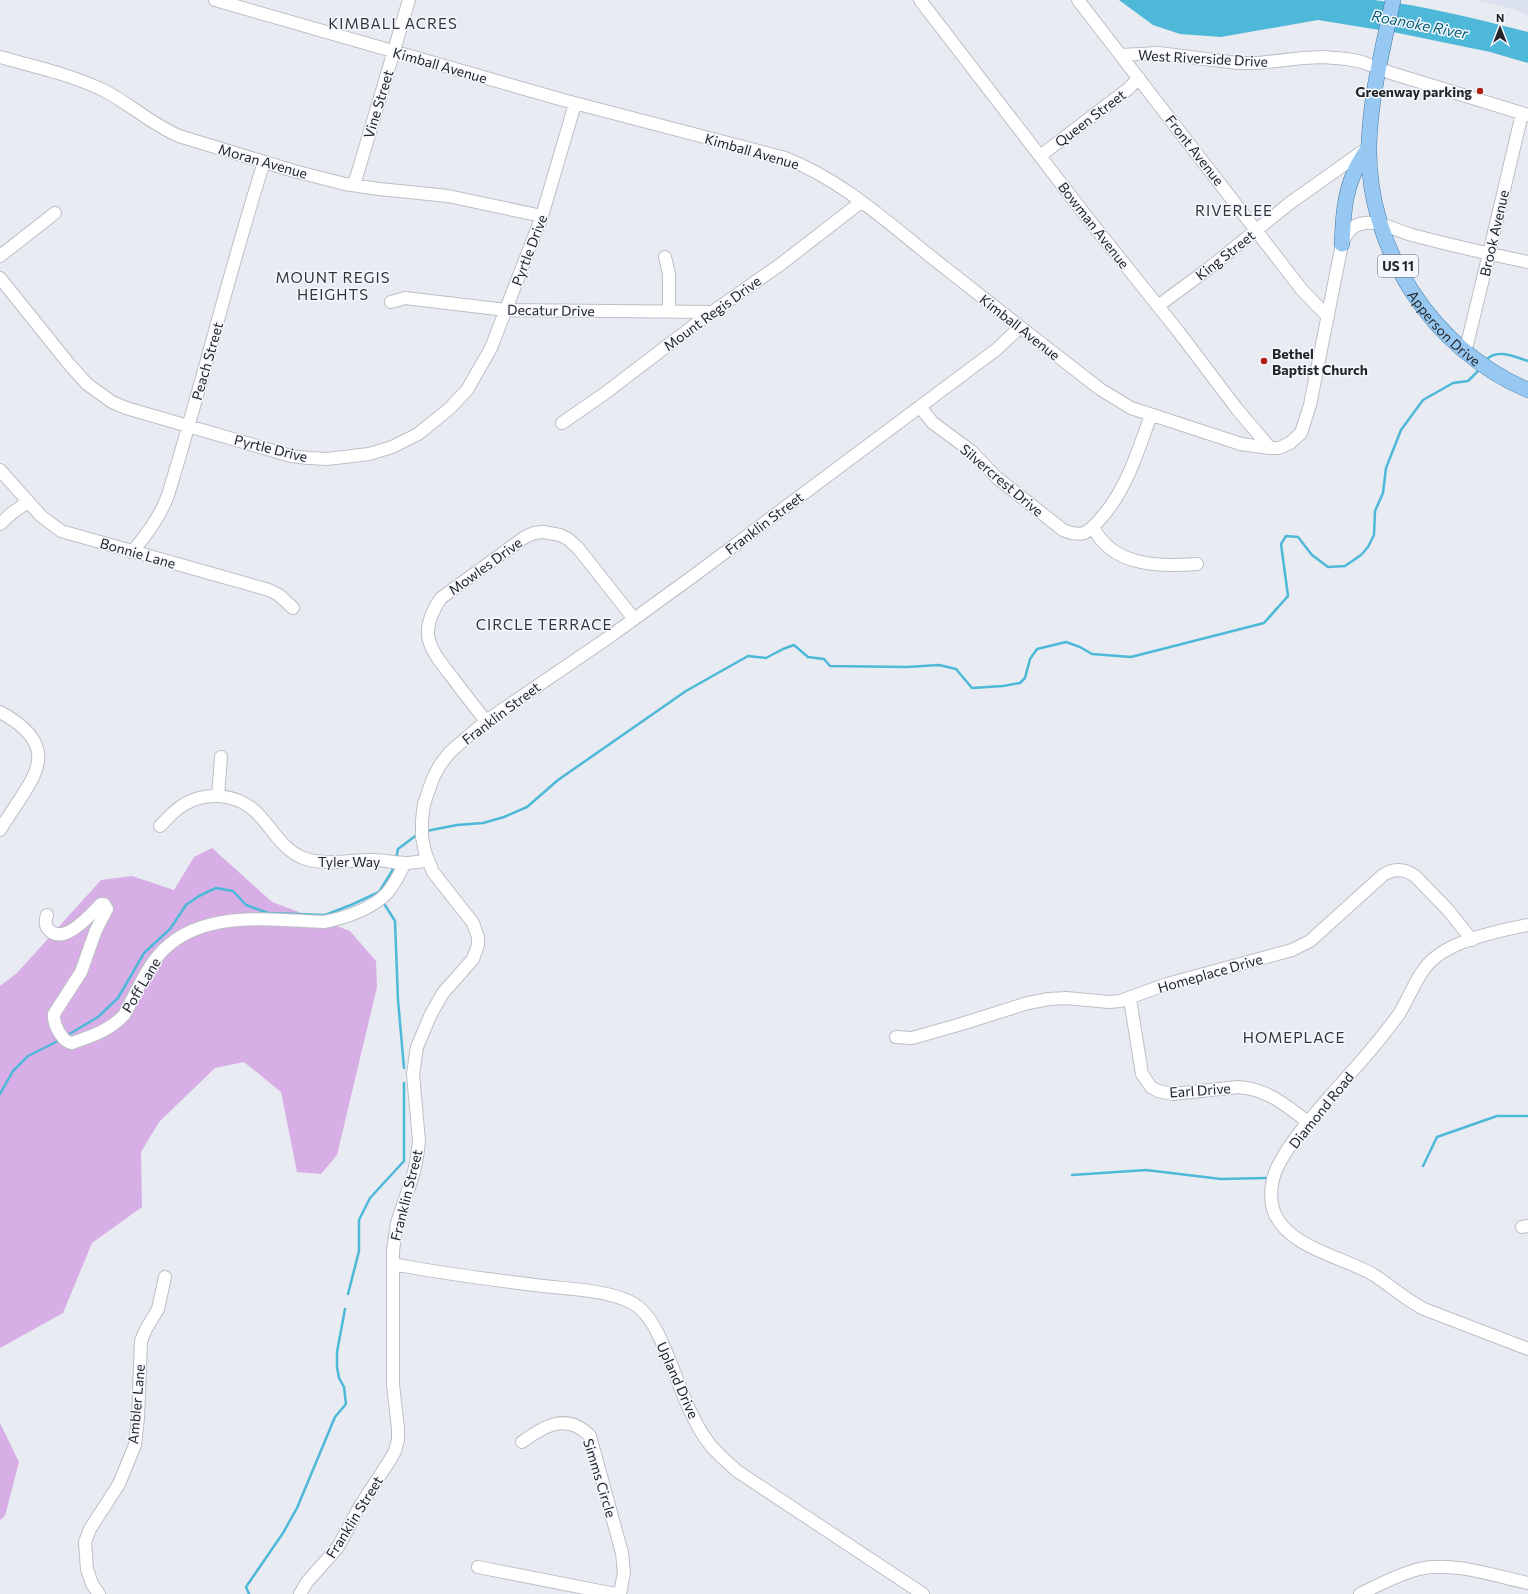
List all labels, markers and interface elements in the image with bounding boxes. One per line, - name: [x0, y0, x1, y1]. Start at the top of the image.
- water label: Roanoke River: [1370, 6, 1471, 42]
- north arrow: [1480, 8, 1520, 48]
- text: N: [1496, 11, 1504, 24]
- district label: KIMBALL ACRES: [328, 14, 458, 32]
- street label: Kimball Avenue: [391, 43, 489, 87]
- street label: West Riverside Drive: [1138, 46, 1268, 70]
- street label: Vine Street: [360, 67, 397, 140]
- place label: Greenway parking: [1355, 83, 1472, 100]
- street label: Queen Street: [1051, 86, 1129, 150]
- marker: Greenway parking: [1475, 86, 1485, 96]
- street label: Front Avenue: [1162, 111, 1228, 189]
- street label: Kimball Avenue: [703, 129, 801, 173]
- street label: Moran Avenue: [216, 140, 310, 182]
- street label: Bowman Avenue: [1055, 178, 1133, 272]
- street label: Brook Avenue: [1476, 188, 1512, 278]
- district label: RIVERLEE: [1195, 201, 1273, 219]
- street label: Pyrtle Drive: [508, 212, 550, 288]
- street label: King Street: [1192, 226, 1258, 284]
- road number: US 11: [1378, 255, 1418, 277]
- district label: MOUNT REGIS HEIGHTS: [275, 268, 391, 303]
- street label: Mount Regis Drive: [660, 272, 764, 354]
- street label: Apperson Drive: [1405, 287, 1484, 369]
- street label: Kimball Avenue: [976, 290, 1064, 364]
- street label: Decatur Drive: [507, 301, 595, 319]
- street label: Peach Street: [188, 320, 226, 402]
- place label: Bethel Baptist Church: [1272, 345, 1368, 378]
- marker: Bethel Baptist Church: [1259, 356, 1269, 366]
- street label: Pyrtle Drive: [233, 431, 309, 465]
- street label: Silvercrest Drive: [957, 440, 1047, 520]
- street label: Franklin Street: [721, 488, 807, 558]
- street label: Bonnie Lane: [98, 534, 178, 572]
- street label: Mowles Drive: [445, 534, 525, 598]
- district label: CIRCLE TERRACE: [476, 615, 612, 633]
- street label: Franklin Street: [458, 678, 544, 748]
- street label: Tyler Way: [318, 853, 380, 870]
- street label: Homeplace Drive: [1156, 950, 1264, 996]
- street label: Poff Lane: [118, 954, 164, 1016]
- district label: HOMEPLACE: [1243, 1028, 1345, 1046]
- street label: Diamond Road: [1285, 1068, 1357, 1152]
- street label: Earl Drive: [1169, 1079, 1231, 1101]
- street label: Franklin Street: [386, 1147, 426, 1242]
- street label: Upland Drive: [654, 1339, 702, 1421]
- street label: Ambler Lane: [124, 1363, 148, 1445]
- street label: Simms Circle: [580, 1436, 620, 1520]
- street label: Franklin Street: [322, 1473, 386, 1561]

